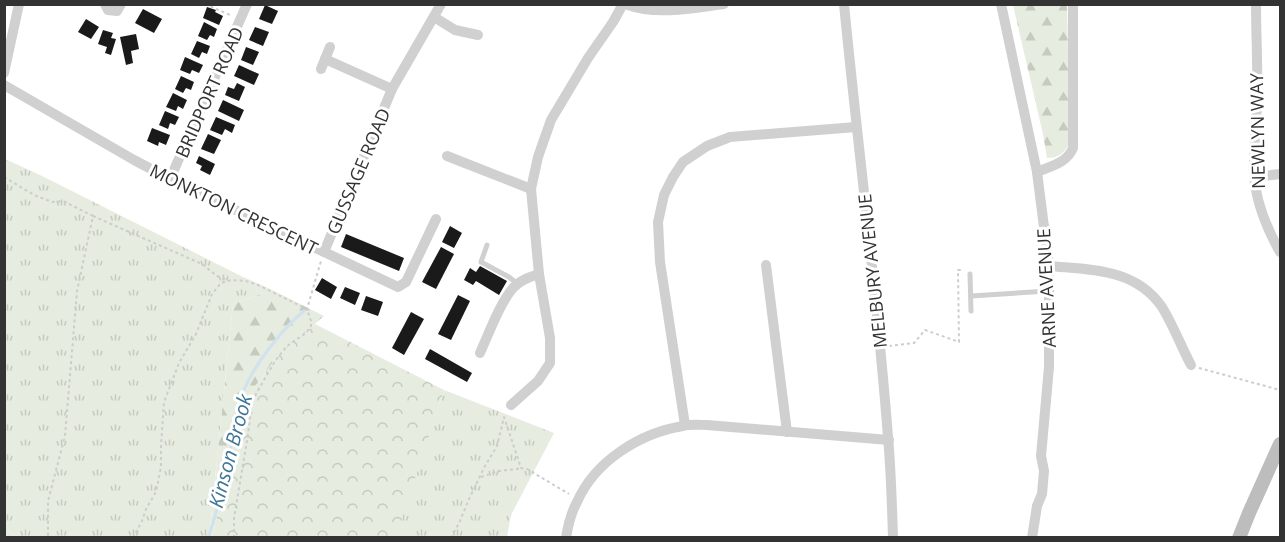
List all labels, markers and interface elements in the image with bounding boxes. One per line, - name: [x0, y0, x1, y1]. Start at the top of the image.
- street label: BRIDPORT ROAD: [169, 23, 249, 161]
- street label: NEWLYN WAY: [1244, 72, 1270, 189]
- street label: GUSSAGE ROAD: [321, 104, 395, 238]
- street label: MONKTON CRESCENT: [146, 158, 322, 260]
- street label: MELBURY AVENUE: [852, 193, 892, 349]
- street label: ARNE AVENUE: [1031, 228, 1061, 348]
- water label: Kinson Brook: [202, 390, 258, 511]

